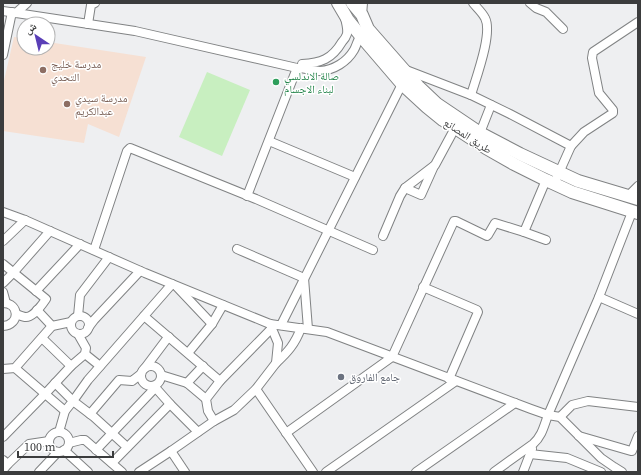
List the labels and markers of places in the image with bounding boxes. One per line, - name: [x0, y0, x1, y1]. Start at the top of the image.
- place label: مدرسة خليج التحدي: [51, 57, 101, 86]
- marker: مدرسة خليج التحدي: [38, 65, 48, 75]
- place label: صالة الاندلسي لبناء الاجسام: [284, 69, 339, 97]
- marker: صالة الاندلسي لبناء الاجسام: [271, 77, 281, 87]
- place label: مدرسة سيدي عبدالكريم: [75, 91, 127, 119]
- marker: مدرسة سيدي عبدالكريم: [62, 99, 72, 109]
- place label: جامع الفاروق: [349, 370, 400, 385]
- marker: جامع الفاروق: [336, 372, 346, 382]

